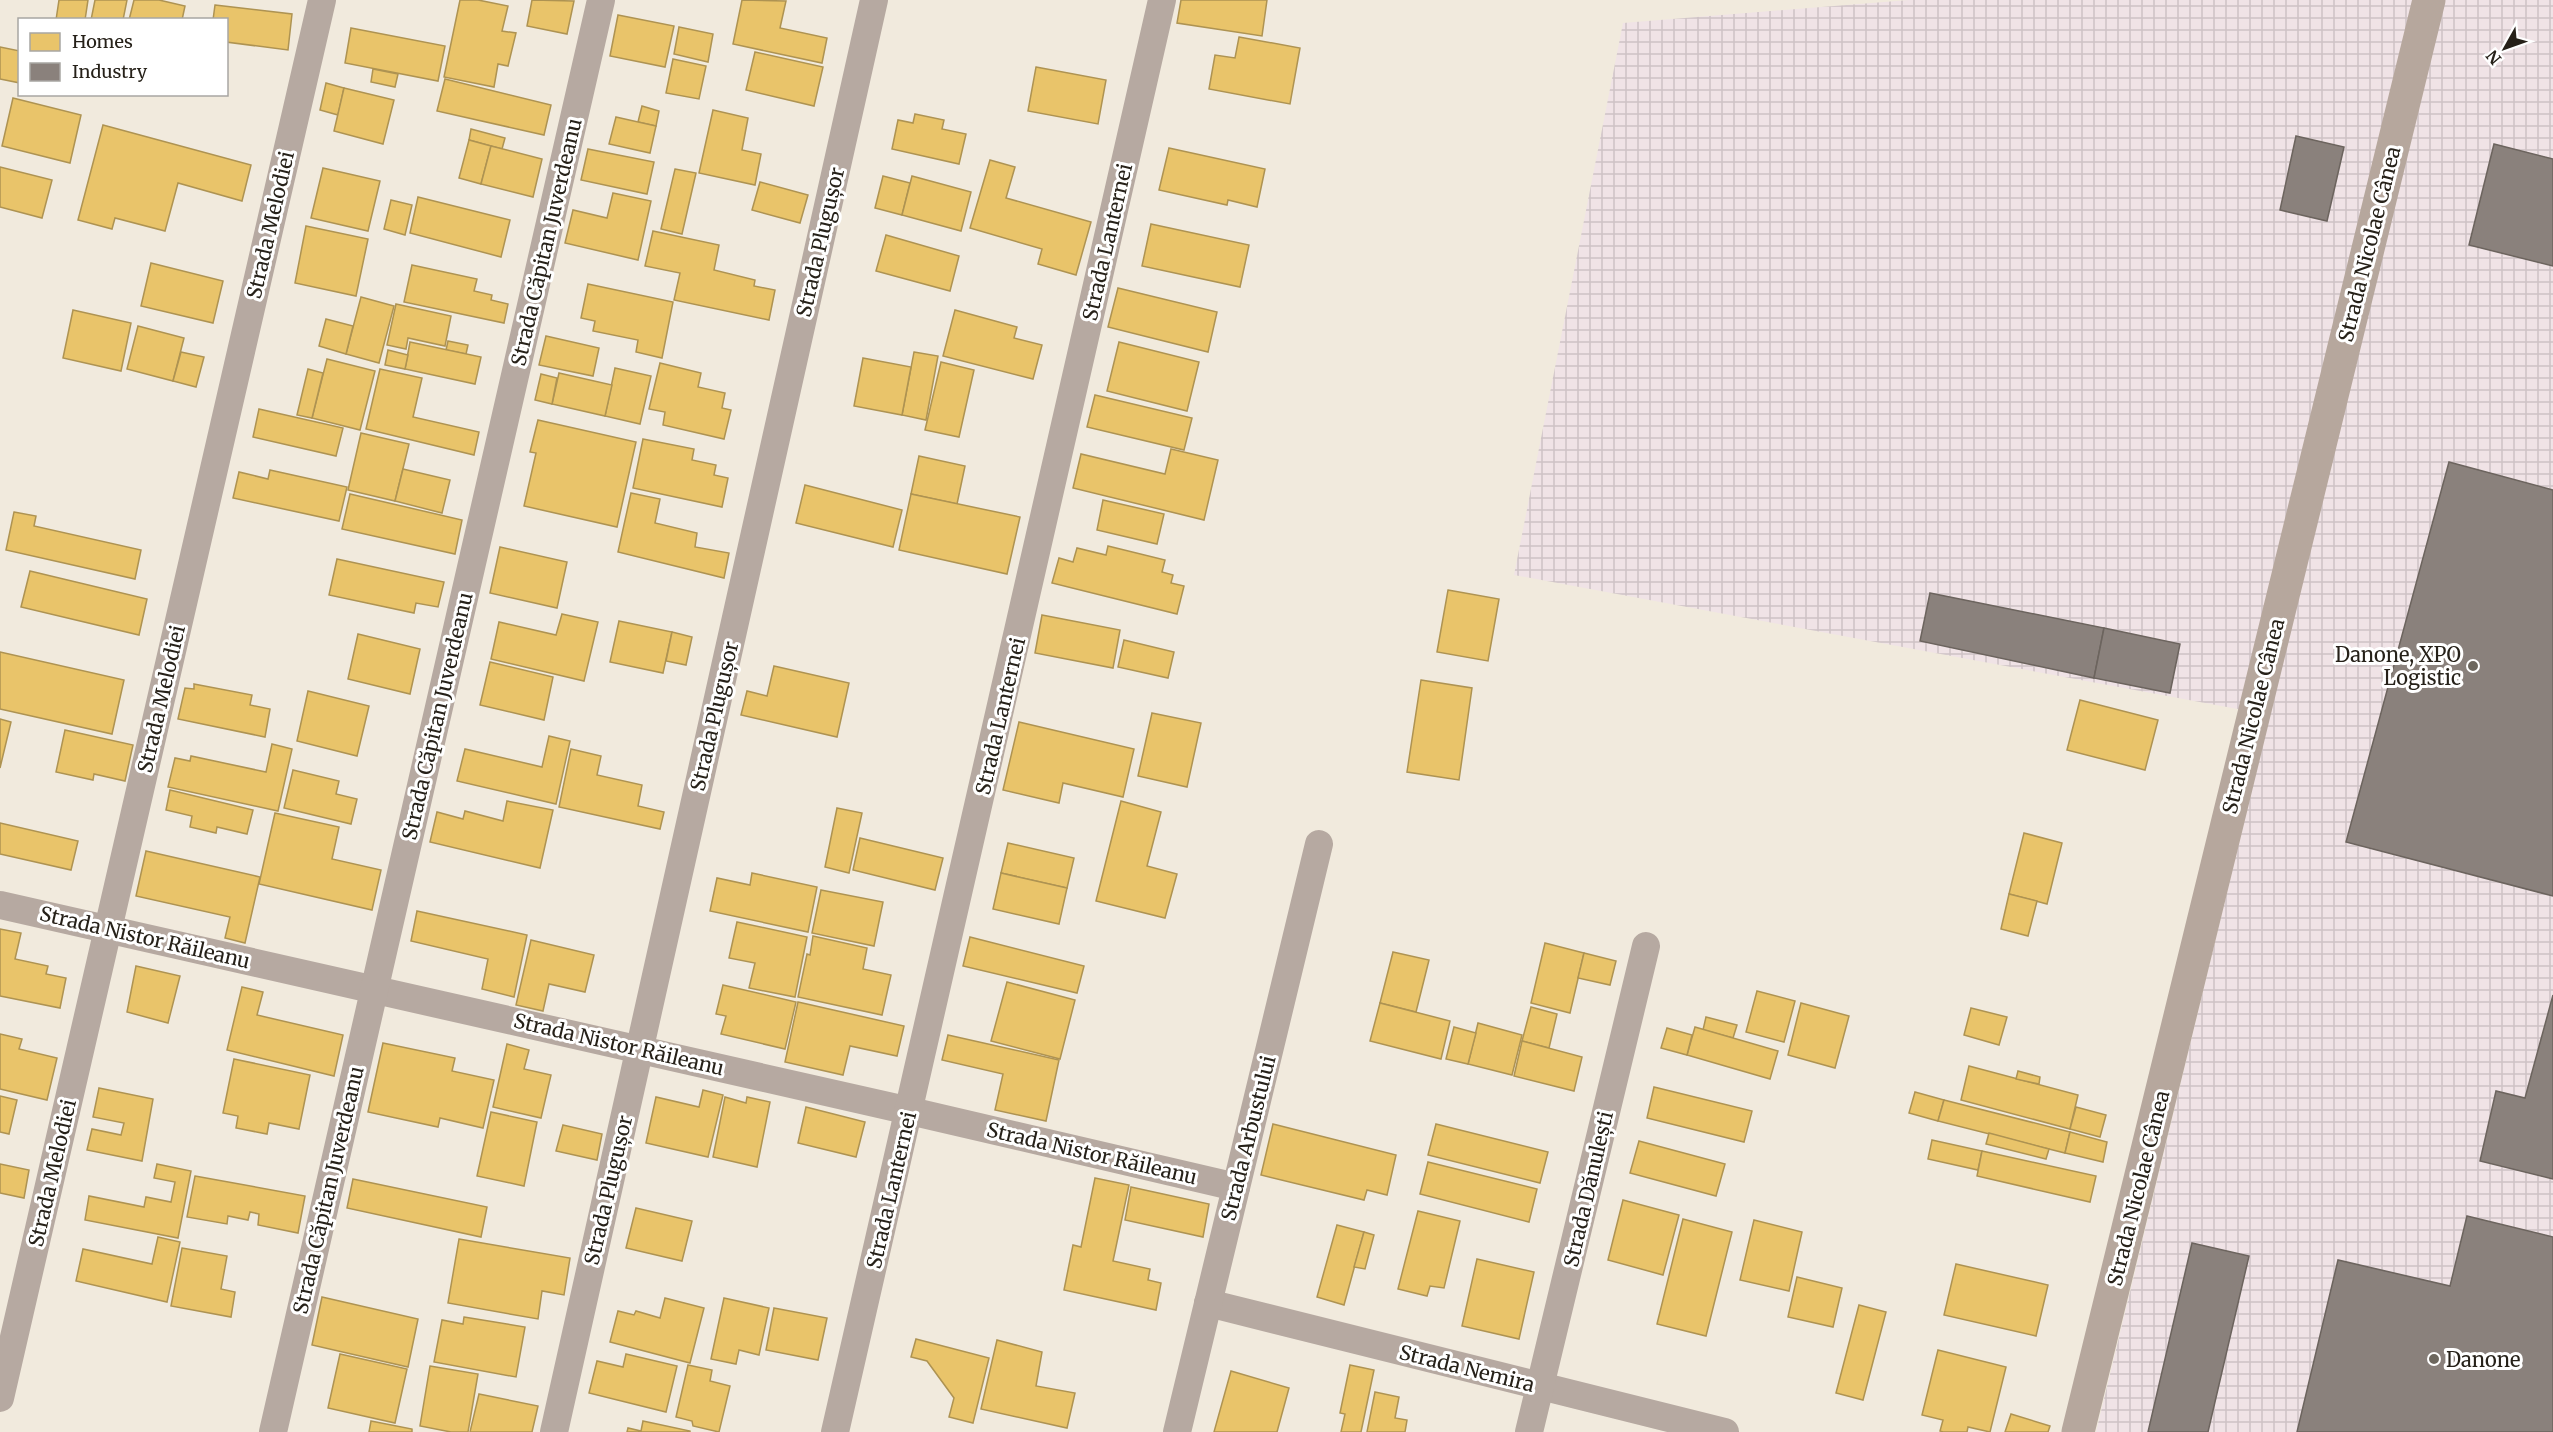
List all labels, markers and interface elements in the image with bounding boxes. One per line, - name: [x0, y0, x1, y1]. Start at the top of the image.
- legend: [18, 18, 228, 96]
- north arrow: [2475, 18, 2535, 78]
- text: Homes: [72, 30, 133, 53]
- text: N: [2482, 46, 2505, 69]
- text: Industry: [72, 60, 148, 83]
- street label: Strada Căpitan Juverdeanu: [505, 116, 587, 368]
- street label: Strada Nicolae Cânea: [2333, 143, 2405, 344]
- street label: Strada Melodiei: [241, 149, 299, 301]
- street label: Strada Lanternei: [1077, 161, 1137, 323]
- street label: Strada Plugușor: [791, 165, 850, 320]
- street label: Strada Căpitan Juverdeanu: [396, 590, 478, 842]
- street label: Strada Nicolae Cânea: [2217, 615, 2289, 816]
- street label: Strada Melodiei: [132, 623, 190, 775]
- street label: Strada Lanternei: [970, 635, 1030, 797]
- street label: Strada Plugușor: [685, 639, 744, 794]
- place label: Danone, XPO Logistic: [2335, 642, 2461, 690]
- marker: Danone, XPO Logistic: [2466, 659, 2480, 673]
- street label: Strada Nistor Răileanu: [37, 901, 253, 973]
- street label: Strada Nistor Răileanu: [511, 1008, 727, 1080]
- street label: Strada Arbustului: [1215, 1053, 1281, 1223]
- street label: Strada Căpitan Juverdeanu: [287, 1064, 369, 1316]
- street label: Strada Nicolae Cânea: [2102, 1087, 2174, 1288]
- street label: Strada Melodiei: [23, 1097, 81, 1249]
- street label: Strada Lanternei: [861, 1109, 921, 1271]
- street label: Strada Dănulești: [1558, 1109, 1619, 1270]
- street label: Strada Plugușor: [579, 1113, 638, 1268]
- street label: Strada Nistor Răileanu: [984, 1117, 1200, 1189]
- street label: Strada Nemira: [1397, 1339, 1537, 1397]
- place label: Danone: [2446, 1347, 2520, 1372]
- marker: Danone: [2427, 1352, 2441, 1366]

